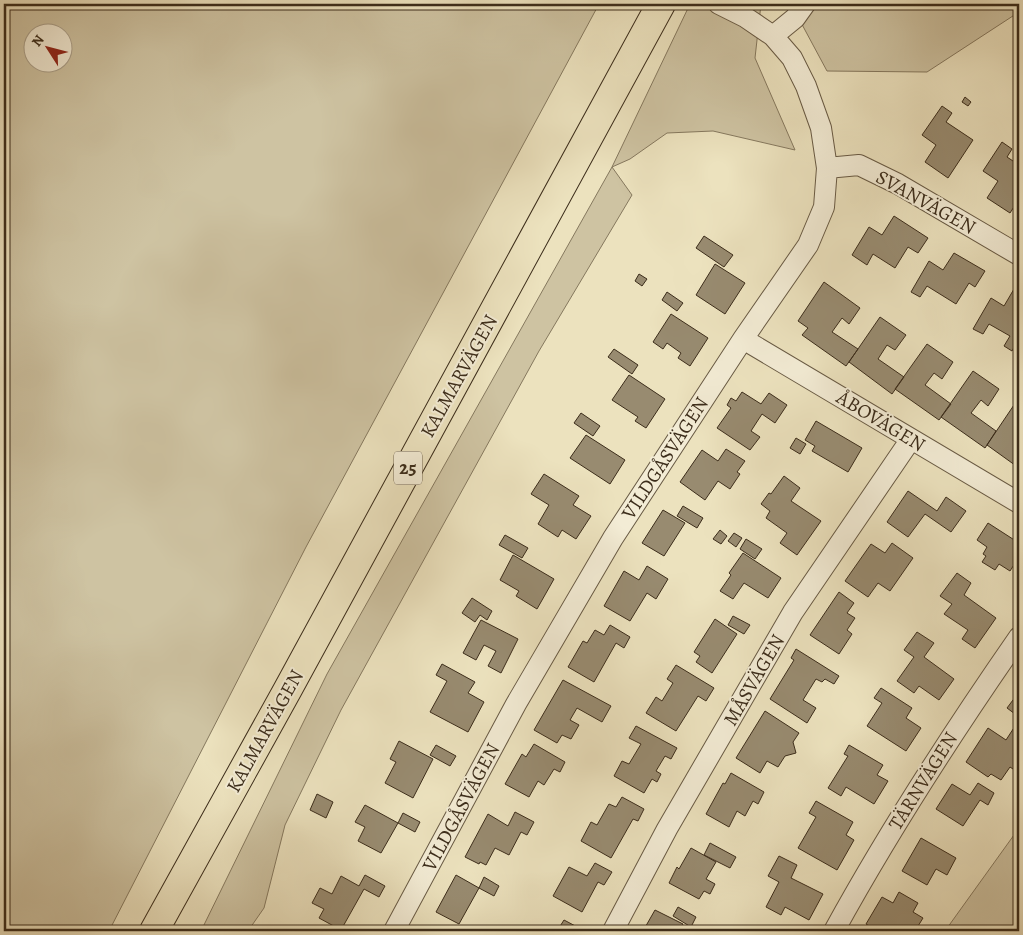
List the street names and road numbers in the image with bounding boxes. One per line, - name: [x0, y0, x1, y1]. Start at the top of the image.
- street label: SVANVÄGEN: [871, 163, 981, 241]
- street label: KALMARVÄGEN: [414, 310, 504, 442]
- street label: ÅBOVÄGEN: [831, 383, 930, 458]
- street label: VILDGÅSVÄGEN: [615, 391, 715, 525]
- road number: 25: [394, 452, 422, 484]
- street label: MÅSVÄGEN: [717, 629, 791, 731]
- street label: KALMARVÄGEN: [220, 665, 310, 797]
- street label: TÄRNVÄGEN: [882, 727, 964, 835]
- street label: VILDGÅSVÄGEN: [415, 738, 506, 877]

